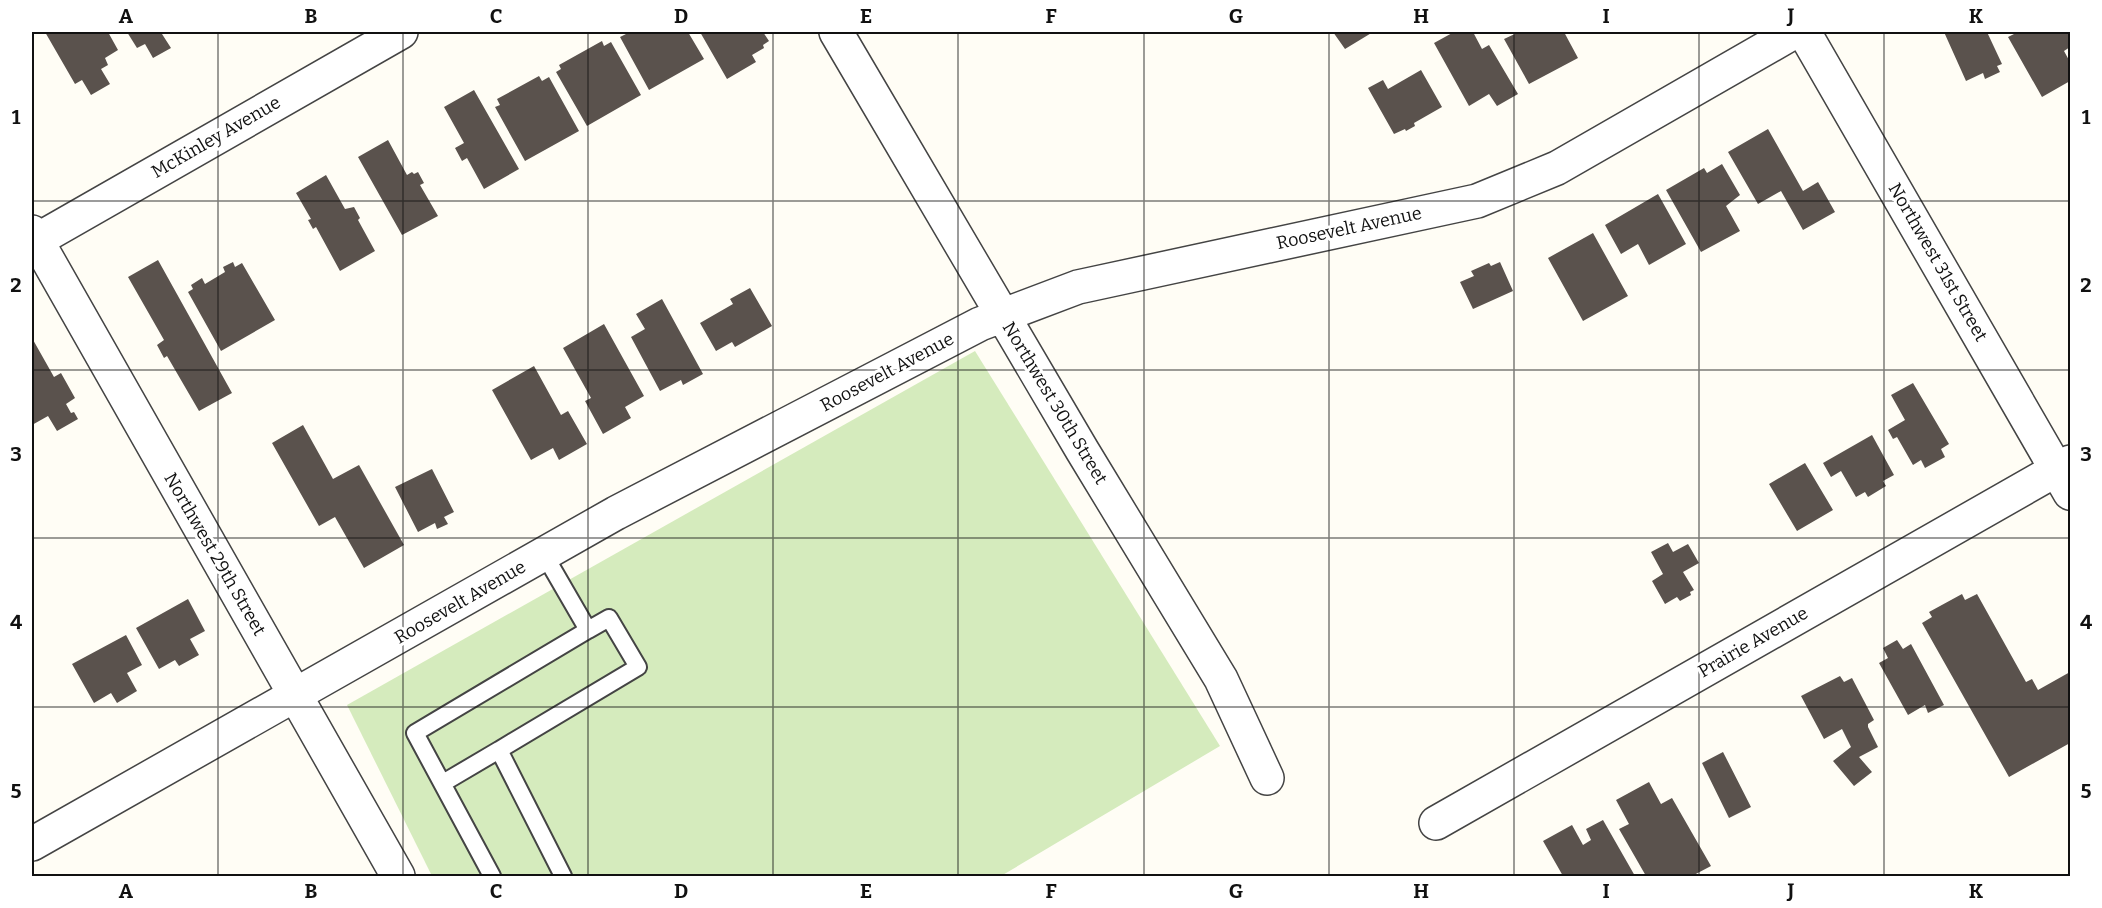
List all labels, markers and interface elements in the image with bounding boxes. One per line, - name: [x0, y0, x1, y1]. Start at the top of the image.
- text: A: [119, 4, 134, 28]
- text: B: [305, 4, 318, 28]
- text: C: [490, 4, 502, 28]
- text: D: [674, 4, 688, 28]
- text: E: [860, 4, 872, 28]
- text: F: [1045, 4, 1057, 28]
- text: G: [1229, 4, 1243, 28]
- text: H: [1413, 4, 1429, 28]
- text: I: [1602, 4, 1610, 28]
- text: J: [1787, 4, 1795, 28]
- text: K: [1969, 4, 1984, 28]
- street label: McKinley Avenue: [148, 91, 284, 183]
- text: 1: [12, 105, 21, 129]
- text: 1: [2082, 105, 2091, 129]
- street label: Northwest 31st Street: [1884, 179, 1993, 345]
- street label: Roosevelt Avenue: [1274, 202, 1424, 254]
- text: 2: [10, 273, 22, 297]
- text: 2: [2080, 273, 2092, 297]
- street label: Northwest 30th Street: [998, 318, 1113, 489]
- street label: Roosevelt Avenue: [817, 328, 957, 416]
- text: 3: [10, 442, 22, 466]
- text: 3: [2080, 442, 2092, 466]
- street label: Northwest 29th Street: [159, 469, 271, 640]
- street label: Roosevelt Avenue: [390, 556, 530, 648]
- street label: Prairie Avenue: [1694, 602, 1812, 682]
- text: 4: [10, 610, 22, 634]
- text: 4: [2080, 610, 2092, 634]
- text: 5: [11, 779, 22, 803]
- text: 5: [2081, 779, 2092, 803]
- text: A: [119, 879, 134, 903]
- text: B: [305, 879, 318, 903]
- text: C: [490, 879, 502, 903]
- text: D: [674, 879, 688, 903]
- text: E: [860, 879, 872, 903]
- text: F: [1045, 879, 1057, 903]
- text: G: [1229, 879, 1243, 903]
- text: H: [1413, 879, 1429, 903]
- text: I: [1602, 879, 1610, 903]
- text: J: [1787, 879, 1795, 903]
- text: K: [1969, 879, 1984, 903]

